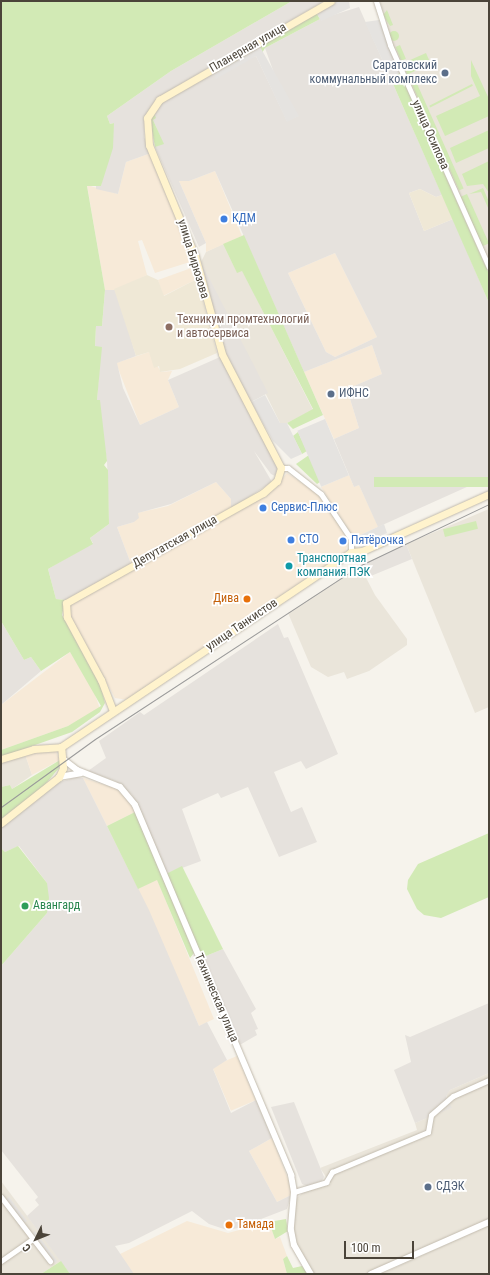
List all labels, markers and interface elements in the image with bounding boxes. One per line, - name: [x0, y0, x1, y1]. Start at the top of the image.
- street label: Планерная улица: [207, 20, 289, 76]
- place label: Саратовский коммунальный комплекс: [309, 59, 437, 87]
- marker: Саратовский коммунальный комплекс: [440, 68, 450, 78]
- street label: улица Осипова: [408, 98, 452, 172]
- place label: КДМ: [232, 212, 256, 226]
- marker: КДМ: [219, 214, 229, 224]
- street label: улица Бирюзова: [174, 218, 212, 300]
- place label: Техникум промтехнологий и автосервиса: [177, 313, 309, 341]
- marker: Техникум промтехнологий и автосервиса: [164, 322, 174, 332]
- place label: ИФНС: [339, 387, 369, 401]
- marker: ИФНС: [326, 389, 336, 399]
- place label: Сервис-Плюс: [271, 501, 338, 515]
- marker: Сервис-Плюс: [258, 503, 268, 513]
- street label: Депутатская улица: [130, 513, 220, 571]
- place label: СТО: [299, 533, 319, 547]
- place label: Пятёрочка: [351, 534, 404, 548]
- marker: СТО: [286, 535, 296, 545]
- marker: Пятёрочка: [338, 536, 348, 546]
- place label: Транспортная компания ПЭК: [297, 552, 370, 580]
- marker: Транспортная компания ПЭК: [284, 561, 294, 571]
- place label: Дива: [213, 592, 239, 606]
- marker: Дива: [242, 594, 252, 604]
- street label: улица Танкистов: [203, 596, 281, 654]
- place label: Авангард: [33, 899, 80, 913]
- marker: Авангард: [20, 901, 30, 911]
- street label: Техническая улица: [191, 952, 241, 1044]
- place label: СДЭК: [436, 1180, 465, 1194]
- marker: СДЭК: [423, 1182, 433, 1192]
- place label: Тамада: [237, 1218, 274, 1232]
- north arrow: [16, 1219, 56, 1259]
- marker: Тамада: [224, 1220, 234, 1230]
- scale bar: [346, 1233, 416, 1259]
- text: С: [20, 1241, 34, 1254]
- text: 100 m: [351, 1241, 381, 1255]

